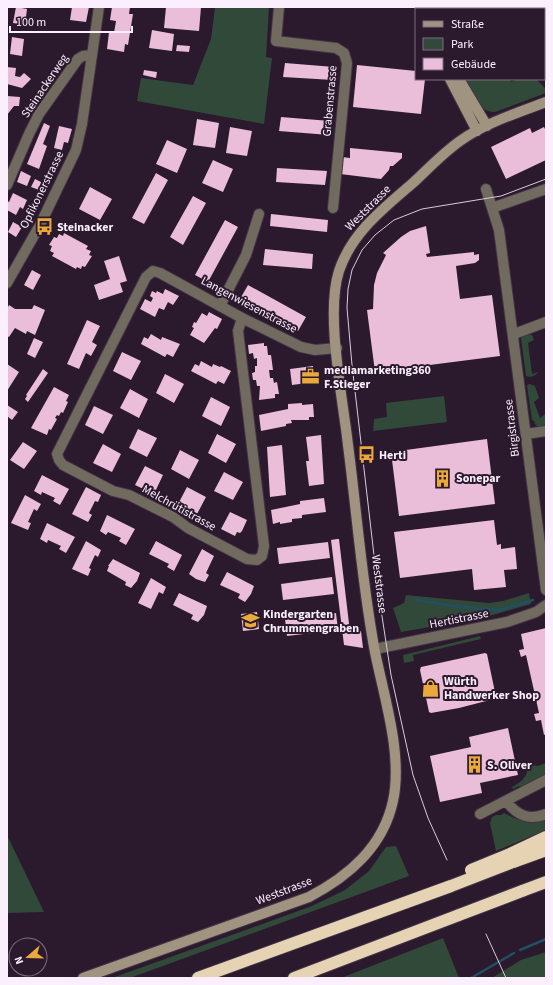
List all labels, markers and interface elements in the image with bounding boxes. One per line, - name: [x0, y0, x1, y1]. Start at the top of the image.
- scale bar: [10, 8, 132, 34]
- legend: [415, 8, 545, 80]
- text: 100 m: [16, 14, 46, 31]
- text: Straße: [451, 16, 484, 33]
- text: Park: [451, 36, 473, 53]
- street label: Steinackerweg: [17, 51, 73, 121]
- text: Gebäude: [451, 56, 496, 73]
- street label: Grabenstrasse: [318, 65, 342, 137]
- street label: Opfikonerstrasse: [16, 148, 68, 232]
- street label: Weststrasse: [341, 181, 395, 235]
- bus stop icon: Steinacker: [34, 217, 54, 237]
- place label: Steinacker: [57, 219, 113, 236]
- street label: Langenwiesenstrasse: [198, 272, 300, 338]
- place label: mediamarketing360 F.Stieger: [324, 362, 431, 393]
- office icon: mediamarketing360 F.Stieger: [301, 367, 321, 387]
- street label: Birgistrasse: [500, 398, 524, 458]
- bus stop icon: Herti: [356, 445, 376, 465]
- place label: Herti: [379, 447, 406, 464]
- building icon: Sonepar: [433, 468, 453, 488]
- place label: Sonepar: [456, 470, 500, 487]
- street label: Melchrütistrasse: [139, 481, 219, 535]
- street label: Weststrasse: [367, 554, 391, 614]
- street label: Hertistrasse: [428, 605, 490, 633]
- place label: Kindergarten Chrummengraben: [263, 606, 359, 637]
- school or university icon: Kindergarten Chrummengraben: [240, 611, 260, 631]
- place label: Würth Handwerker Shop: [444, 673, 539, 704]
- shop icon: Würth Handwerker Shop: [421, 678, 441, 698]
- building icon: S. Oliver: [464, 755, 484, 775]
- place label: S. Oliver: [487, 757, 532, 774]
- street label: Weststrasse: [253, 872, 315, 909]
- north arrow: [8, 937, 48, 977]
- text: N: [11, 954, 27, 966]

